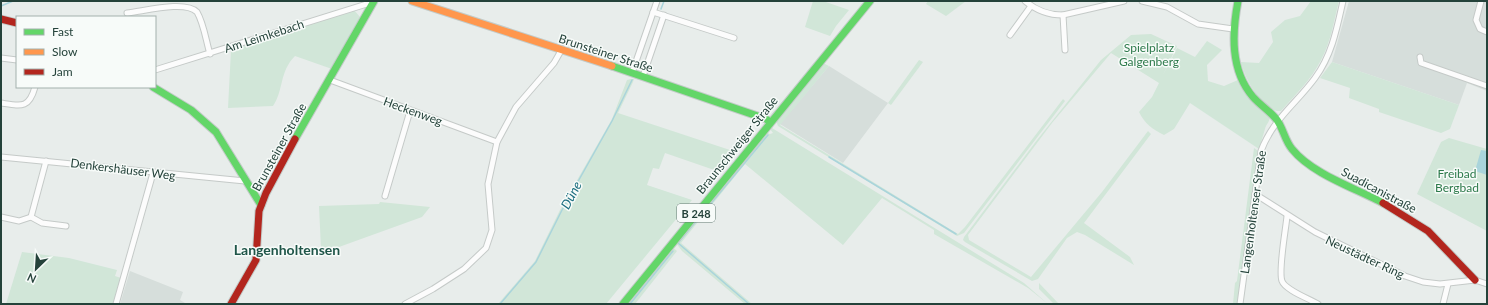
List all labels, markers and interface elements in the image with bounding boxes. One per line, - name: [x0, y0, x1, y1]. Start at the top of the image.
- legend: [16, 16, 156, 88]
- street label: Am Leimkebach: [222, 16, 306, 56]
- text: Fast: [52, 24, 74, 39]
- street label: Brunsteiner Straße: [557, 31, 655, 75]
- park label: Spielplatz Galgenberg: [1119, 40, 1179, 69]
- text: Slow: [52, 44, 78, 59]
- text: Jam: [52, 64, 73, 79]
- street label: Heckenweg: [381, 93, 445, 129]
- street label: Braunschweiger Straße: [693, 93, 781, 197]
- street label: Brunsteiner Straße: [249, 100, 309, 194]
- street label: Langenholtenser Straße: [1237, 149, 1269, 275]
- street label: Denkershäuser Weg: [70, 155, 176, 183]
- street label: Suadicanistraße: [1339, 164, 1419, 216]
- park label: Freibad Bergbad: [1435, 166, 1479, 195]
- water label: Düne: [557, 178, 585, 212]
- road number: B 248: [677, 204, 715, 222]
- street label: Neustädter Ring: [1323, 232, 1407, 282]
- district label: Langenholtensen: [234, 241, 340, 258]
- north arrow: [16, 249, 56, 289]
- text: N: [25, 271, 38, 286]

